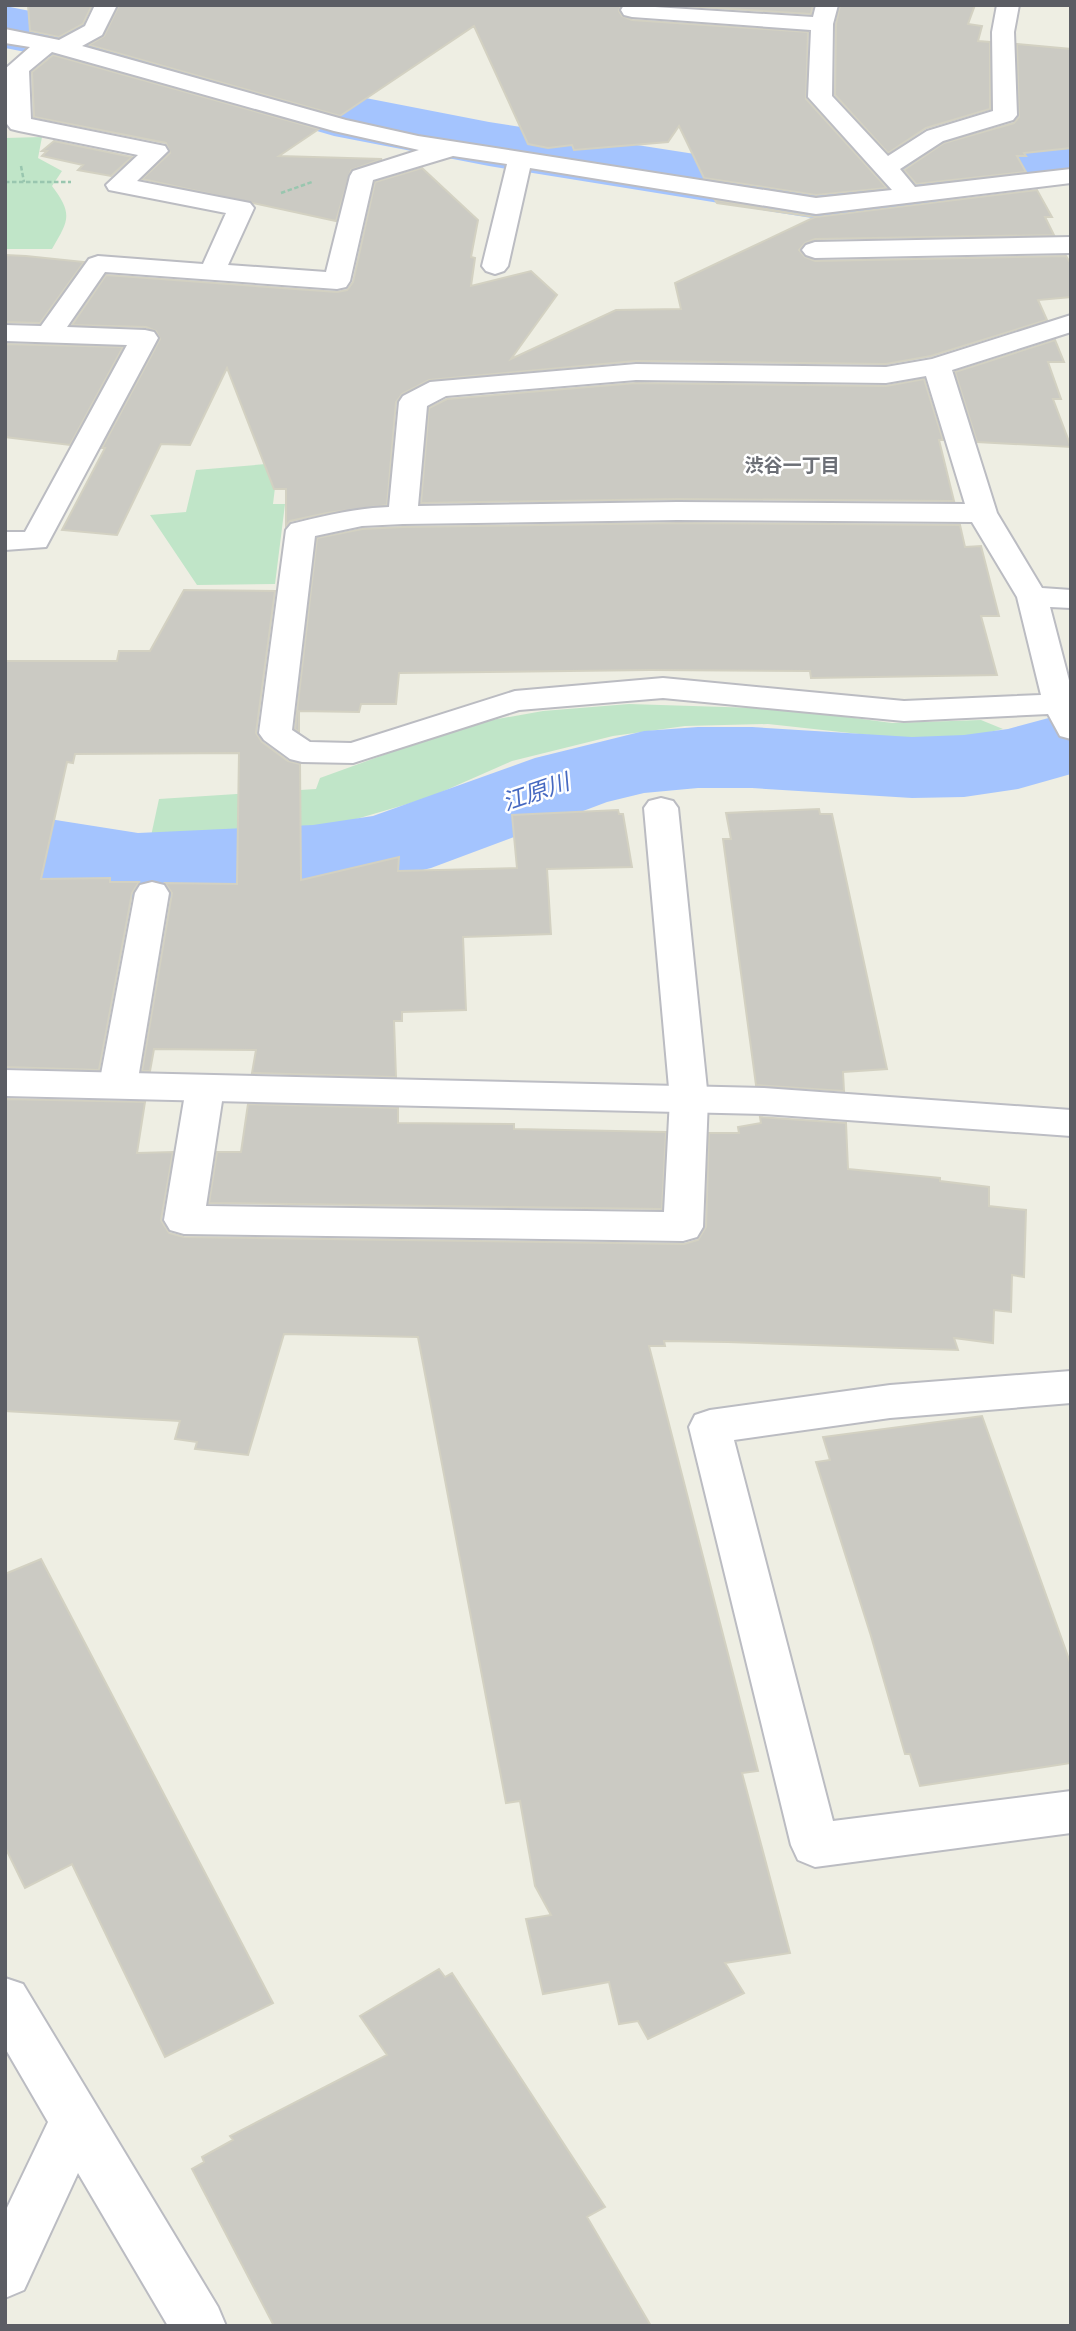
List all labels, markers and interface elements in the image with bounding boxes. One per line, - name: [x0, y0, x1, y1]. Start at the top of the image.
- district label: 渋谷一丁目: [744, 455, 840, 478]
- water label: 江原川: [499, 768, 576, 817]

